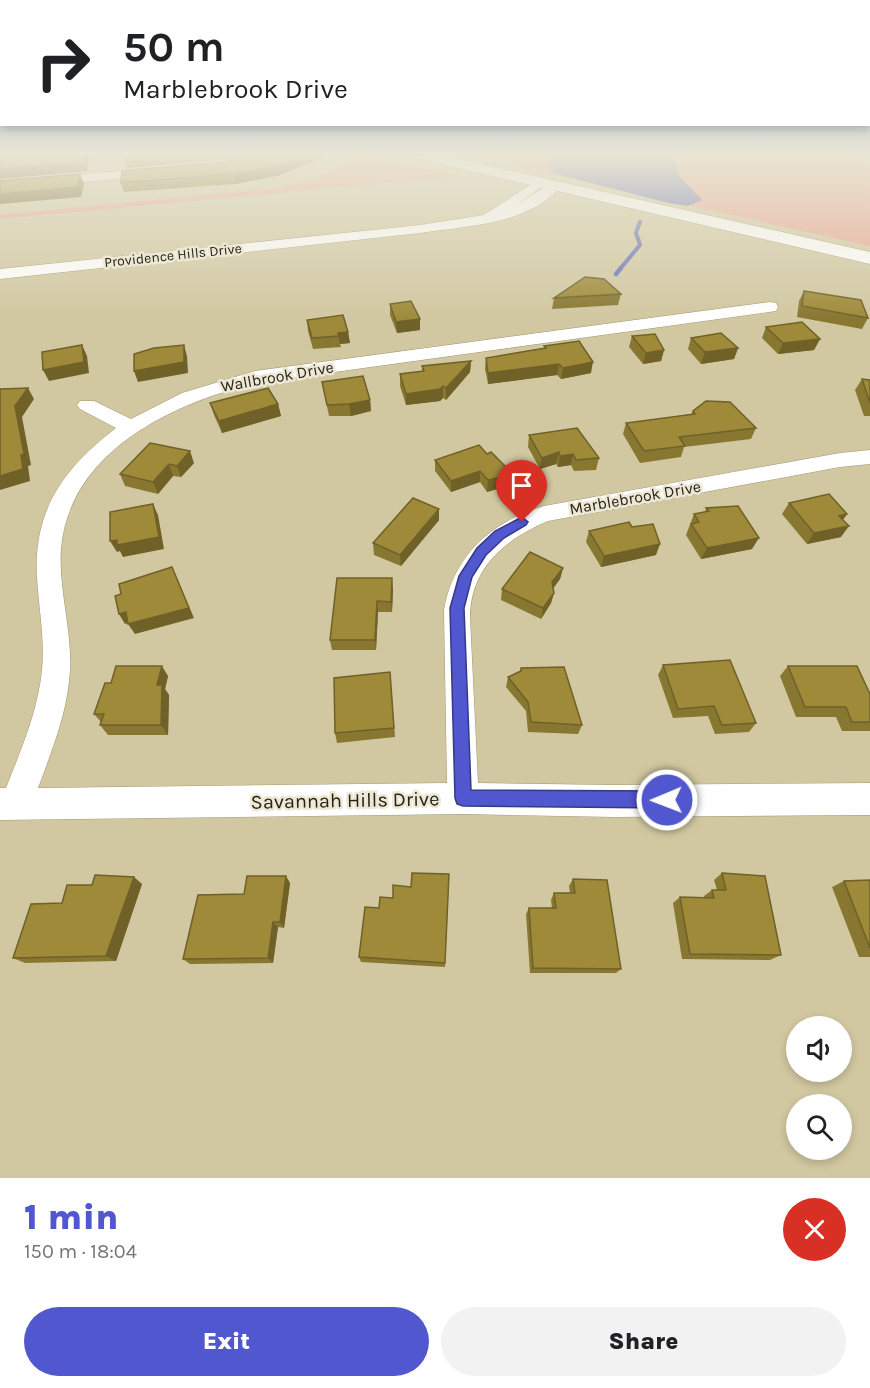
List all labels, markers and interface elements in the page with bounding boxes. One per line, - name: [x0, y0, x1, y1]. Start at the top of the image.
- text: 50 m: [123, 22, 225, 72]
- icon: right: [24, 24, 102, 102]
- text: Marblebrook Drive: [123, 73, 348, 105]
- street label: Providence Hills Drive: [103, 240, 243, 271]
- street label: Wallbrook Drive: [219, 357, 335, 396]
- pin: [496, 460, 547, 522]
- icon: arrive: [505, 469, 538, 502]
- street label: Marblebrook Drive: [568, 477, 702, 518]
- position arrow: [635, 768, 699, 832]
- street label: Savannah Hills Drive: [251, 787, 440, 814]
- map controls: [786, 1016, 852, 1160]
- button: sound: [786, 1016, 852, 1082]
- button: search: [786, 1094, 852, 1160]
- text: 1 min: [24, 1196, 118, 1238]
- button: close: [783, 1198, 846, 1261]
- text: 150 m · 18:04: [24, 1240, 137, 1263]
- button: Exit: [24, 1307, 429, 1376]
- button: Share: [441, 1307, 846, 1376]

